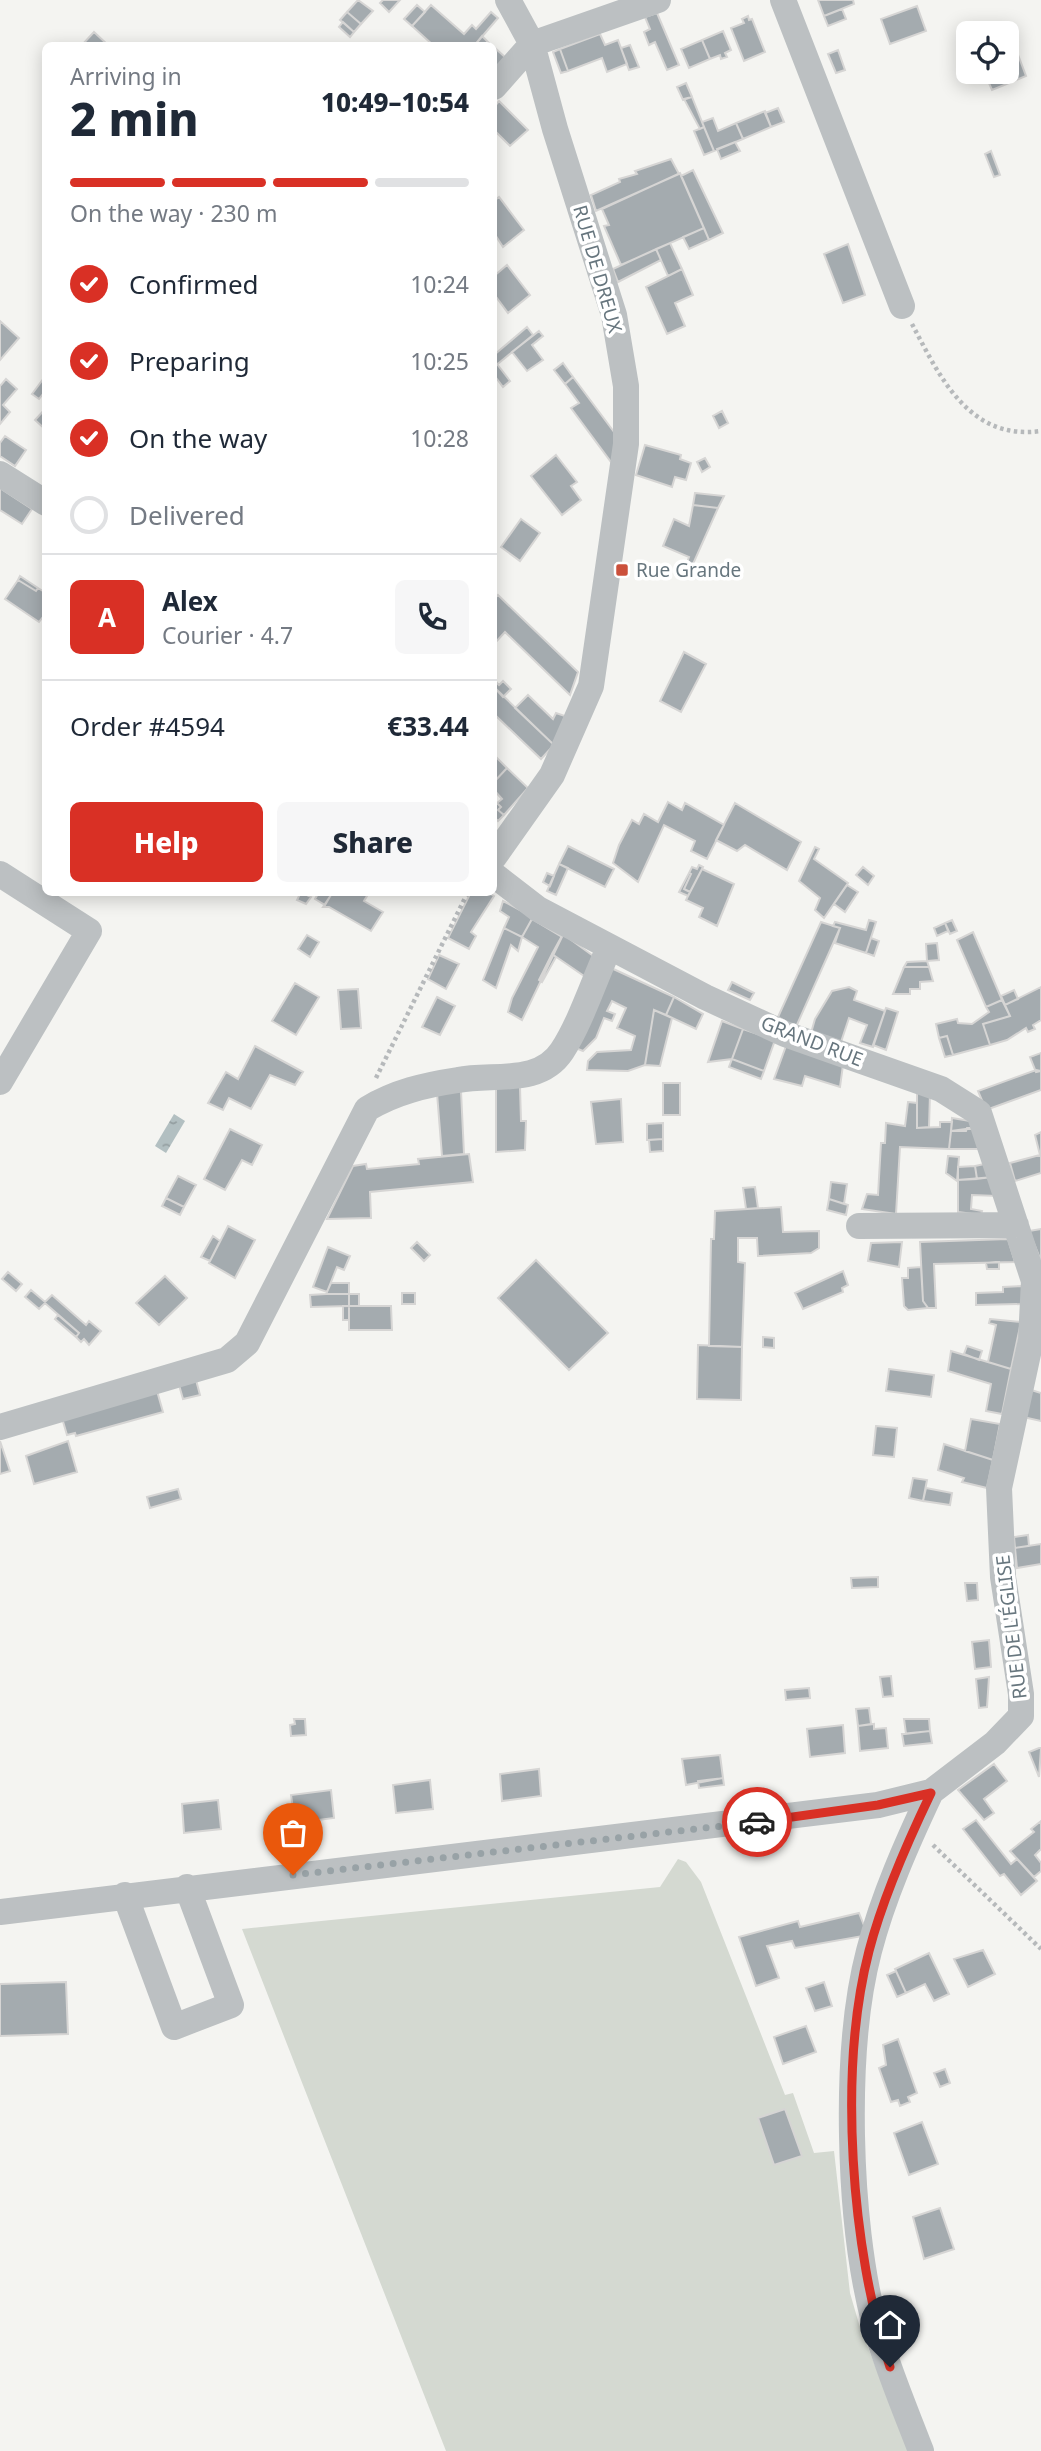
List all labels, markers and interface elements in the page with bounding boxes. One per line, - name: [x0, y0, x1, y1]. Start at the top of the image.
- map controls: [956, 21, 1019, 84]
- button: locate: [956, 21, 1019, 84]
- text: Arriving in: [70, 60, 182, 92]
- text: 10:49–10:54: [321, 84, 469, 120]
- text: 2 min: [70, 87, 199, 149]
- text: On the way · 230 m: [70, 197, 277, 229]
- street label: RUE DE DREUX: [567, 202, 629, 337]
- icon: check: [70, 265, 108, 303]
- text: Confirmed: [129, 266, 259, 302]
- text: 10:24: [410, 268, 469, 300]
- icon: check: [70, 342, 108, 380]
- text: Preparing: [129, 343, 250, 379]
- text: 10:25: [410, 345, 469, 377]
- icon: check: [70, 419, 108, 457]
- text: On the way: [129, 420, 267, 456]
- text: 10:28: [410, 422, 469, 454]
- text: Delivered: [129, 497, 245, 533]
- place label: Rue Grande: [636, 557, 741, 583]
- marker: Rue Grande: [614, 562, 630, 578]
- button: phone: [395, 580, 469, 654]
- text: Alex: [162, 583, 218, 619]
- text: A: [98, 599, 116, 635]
- text: Courier · 4.7: [162, 619, 293, 651]
- text: Order #4594: [70, 708, 225, 744]
- text: €33.44: [387, 708, 469, 744]
- button: Help: [70, 802, 263, 882]
- button: Share: [277, 802, 469, 882]
- street label: GRAND RUE: [757, 1010, 867, 1072]
- street label: RUE DE L'ÉGLISE: [989, 1553, 1033, 1701]
- courier: [722, 1787, 792, 1857]
- pin: [263, 1803, 323, 1875]
- icon: car: [738, 1803, 776, 1841]
- icon: bag: [274, 1814, 312, 1852]
- pin: [860, 2295, 920, 2367]
- icon: home: [871, 2306, 909, 2344]

